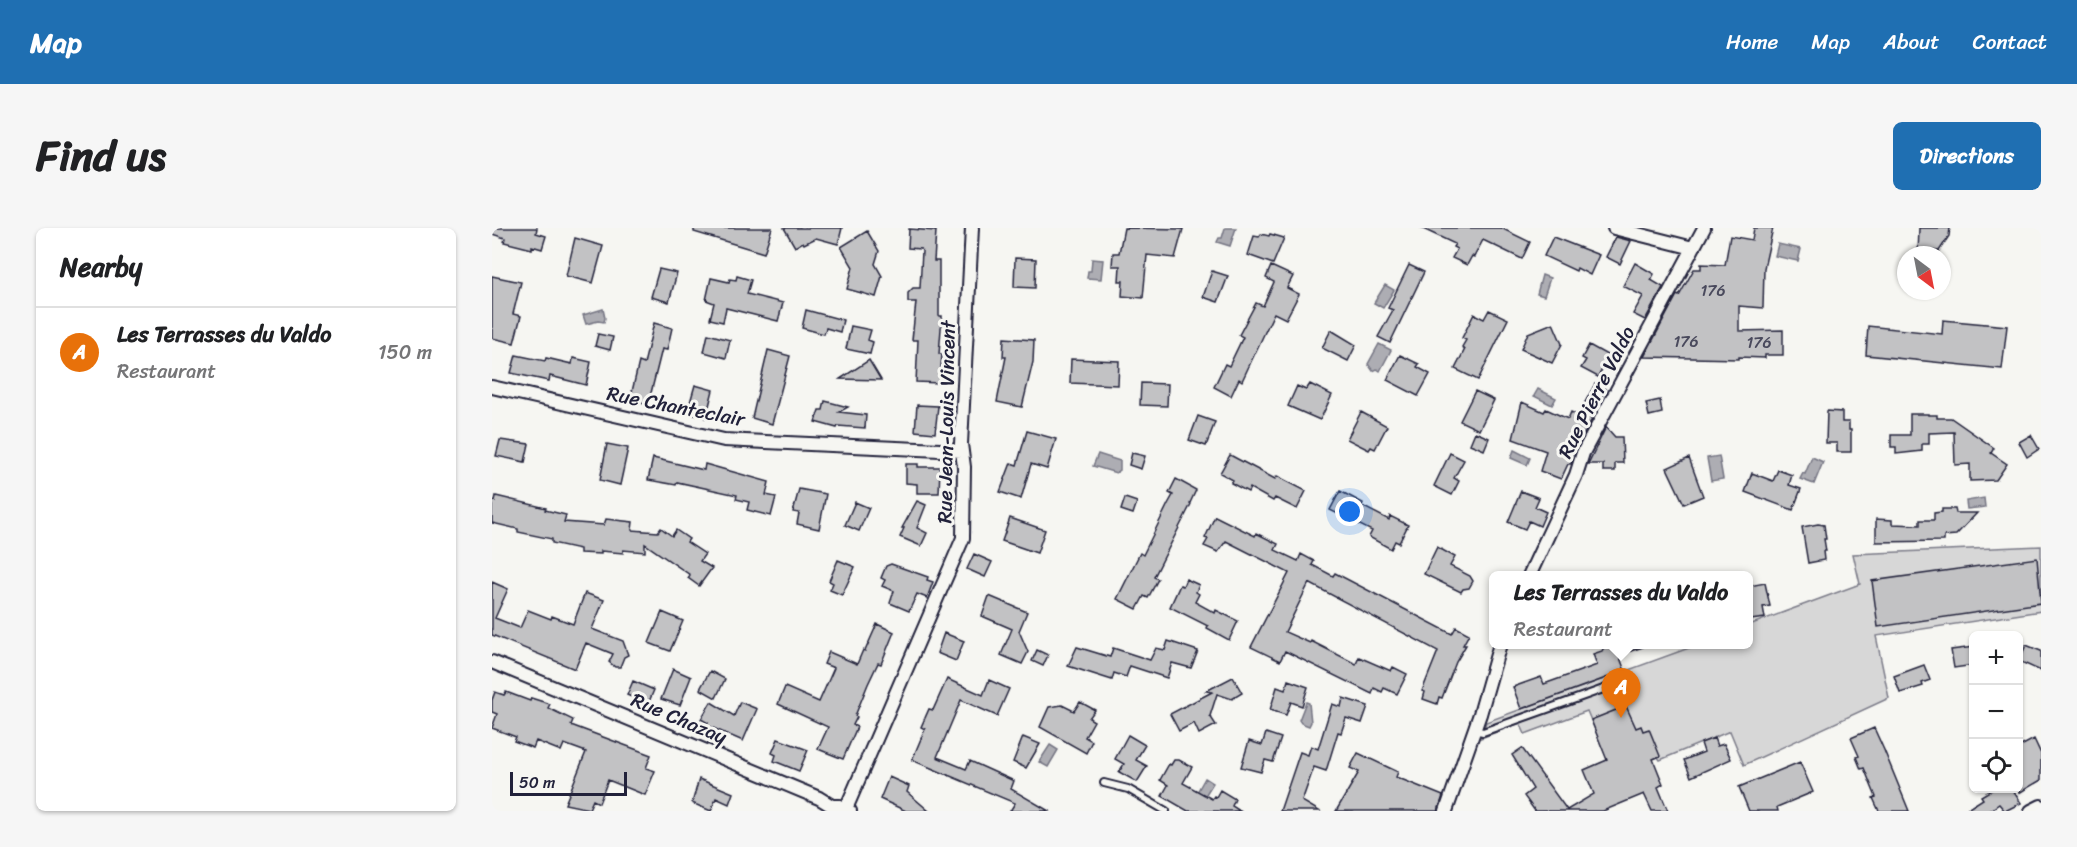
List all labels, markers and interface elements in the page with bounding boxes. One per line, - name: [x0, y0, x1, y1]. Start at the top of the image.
- text: Map: [30, 18, 82, 67]
- text: Home: [1726, 23, 1778, 61]
- text: Map: [1811, 23, 1850, 61]
- text: About: [1883, 23, 1940, 61]
- text: Contact: [1973, 23, 2047, 61]
- text: Find us: [36, 119, 166, 193]
- button: Directions: [1893, 122, 2041, 190]
- text: Nearby: [60, 244, 142, 290]
- north arrow: [1897, 246, 1951, 300]
- house number: 176: [1700, 276, 1726, 305]
- text: Les Terrasses du Valdo: [117, 315, 331, 354]
- street label: Rue Jean-Louis Vincent: [927, 319, 966, 524]
- street label: Rue Pierre Valdo: [1548, 320, 1645, 465]
- house number: 176: [1673, 327, 1699, 356]
- house number: 176: [1746, 328, 1772, 357]
- text: A: [73, 335, 86, 370]
- text: 150 m: [378, 335, 432, 370]
- text: Restaurant: [117, 354, 216, 389]
- street label: Rue Chanteclair: [604, 376, 749, 437]
- your location: [1335, 497, 1364, 526]
- popup: [1489, 571, 1753, 649]
- text: Les Terrasses du Valdo: [1514, 573, 1728, 612]
- text: Restaurant: [1514, 612, 1613, 647]
- map controls: [1969, 631, 2023, 793]
- button: +: [1969, 631, 2023, 685]
- pin: A: [1602, 668, 1640, 718]
- street label: Rue Chazay: [625, 683, 733, 755]
- button: −: [1969, 685, 2023, 739]
- button: locate: [1969, 739, 2023, 793]
- text: 50 m: [519, 768, 555, 797]
- scale bar: [510, 769, 627, 796]

